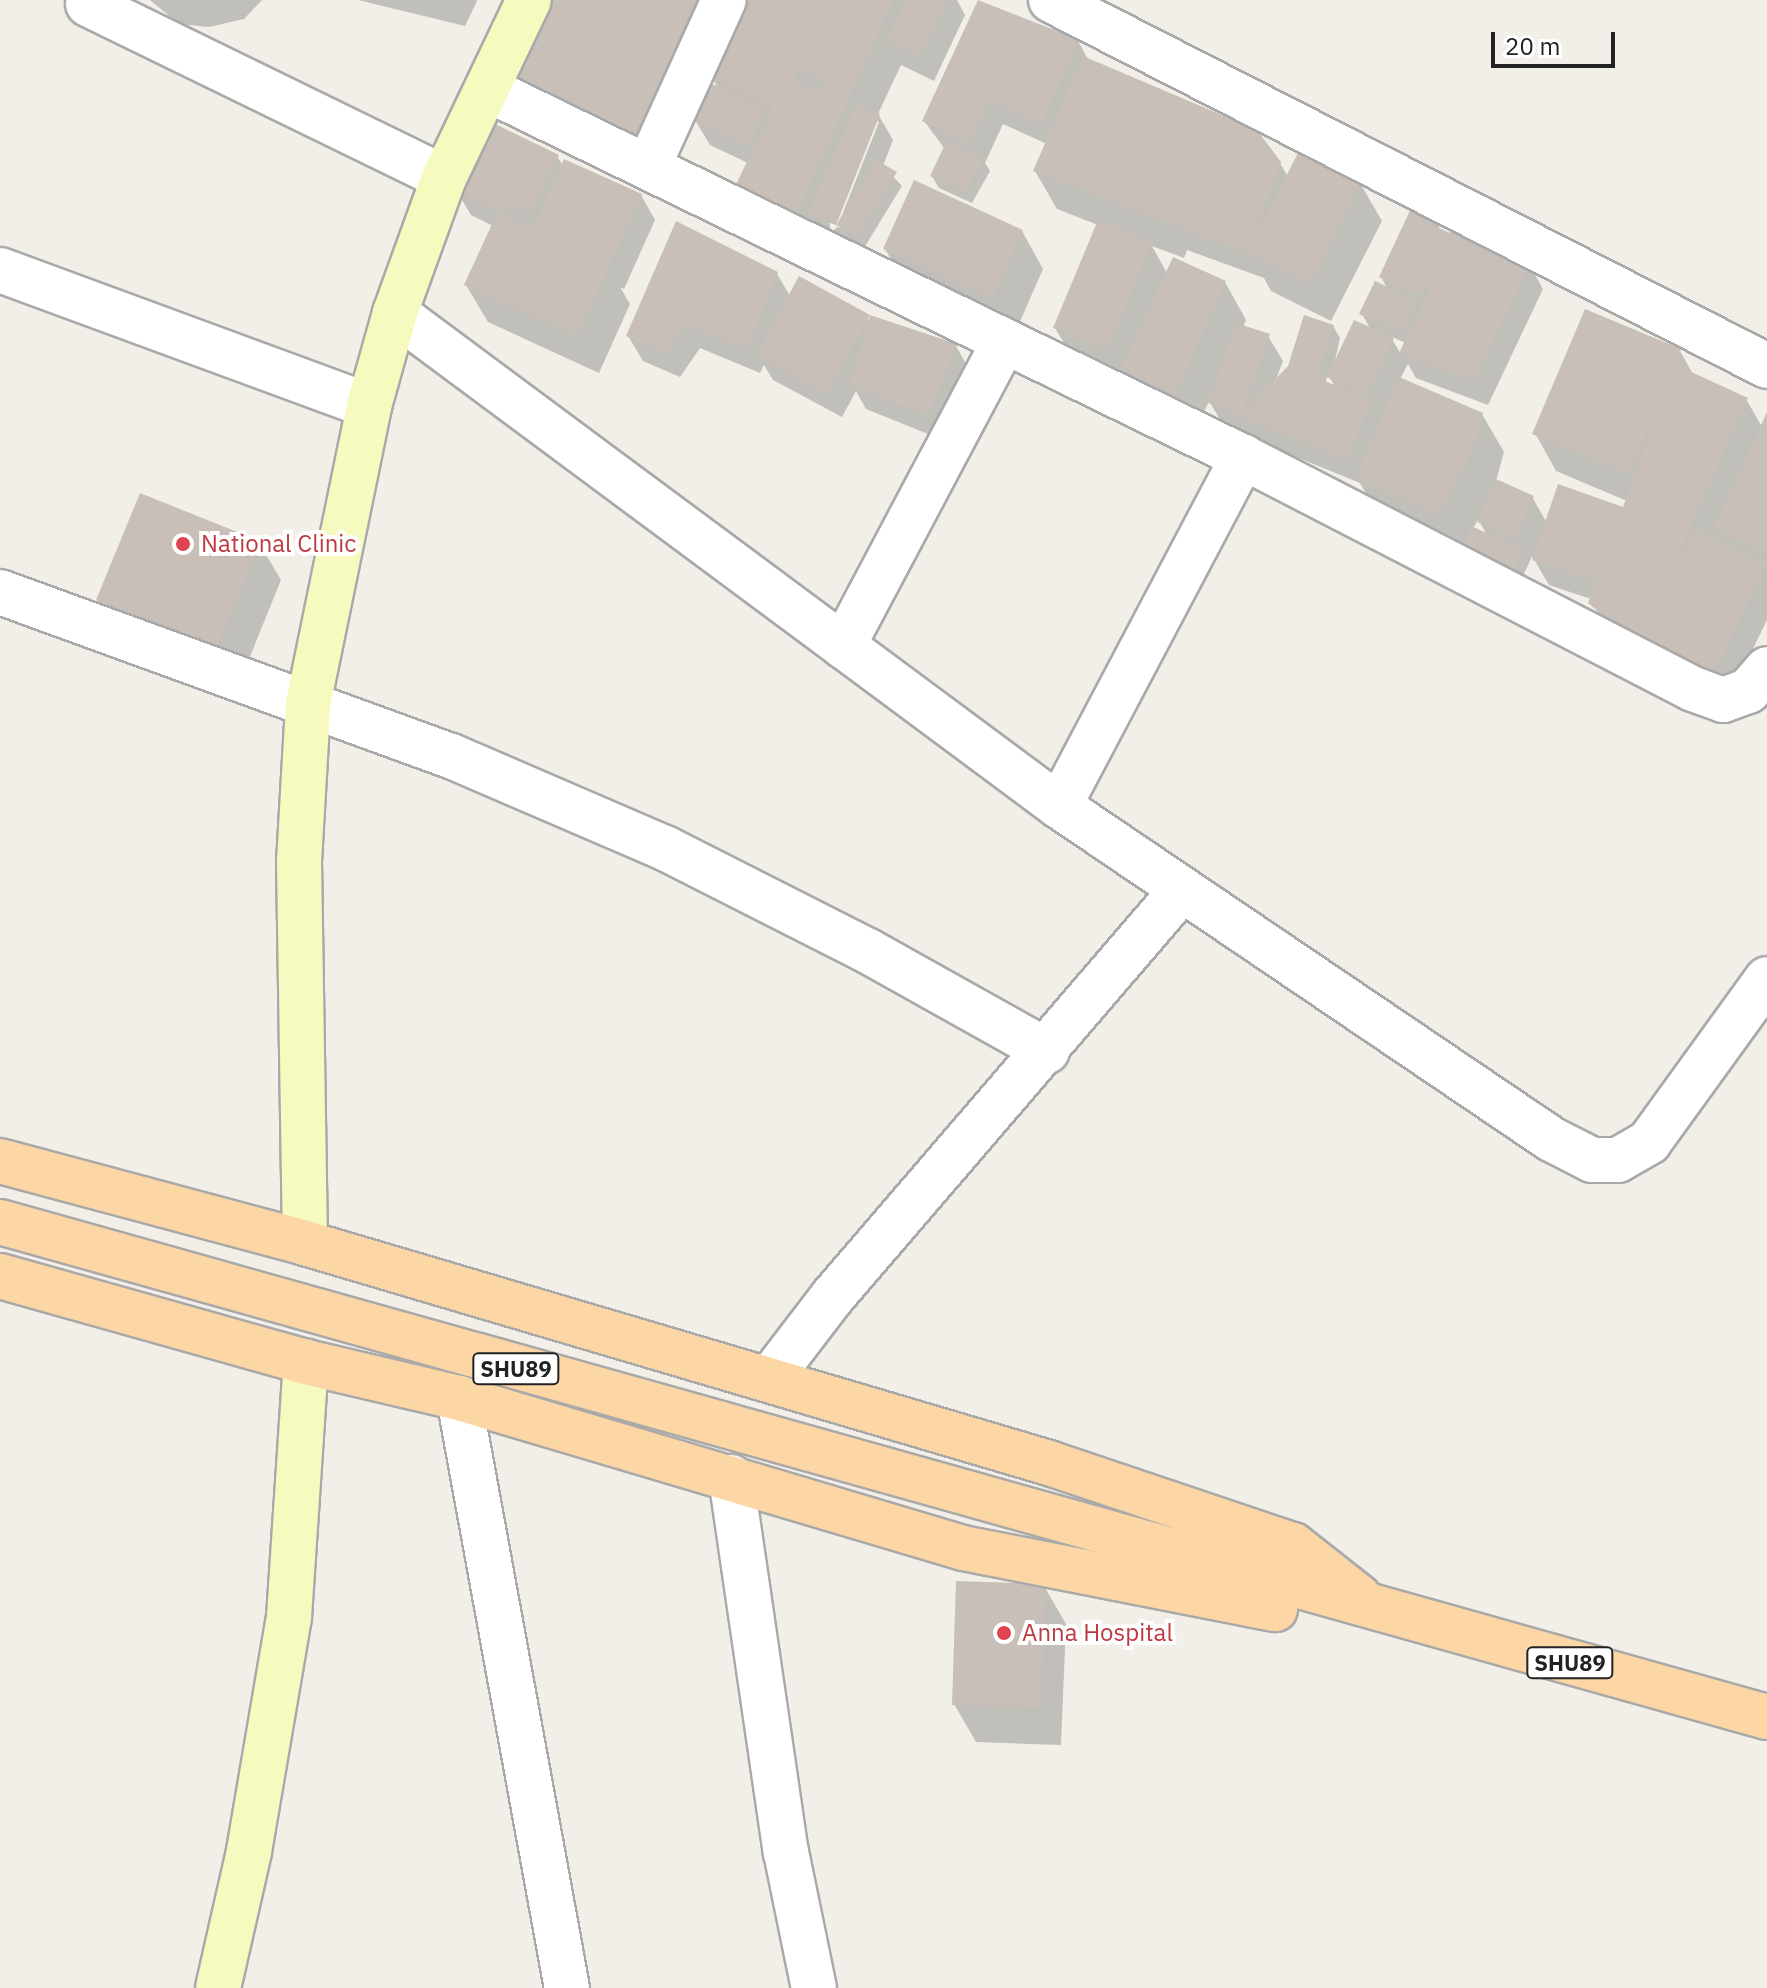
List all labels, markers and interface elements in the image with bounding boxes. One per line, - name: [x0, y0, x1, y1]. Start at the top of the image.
- scale bar: [1495, 16, 1619, 66]
- text: 20 m: [1505, 30, 1560, 62]
- place label: National Clinic: [201, 530, 356, 558]
- marker: National Clinic: [172, 533, 194, 555]
- road number: SHU89: [472, 1351, 560, 1387]
- place label: Anna Hospital: [1022, 1619, 1173, 1647]
- marker: Anna Hospital: [993, 1622, 1015, 1644]
- road number: SHU89: [1526, 1645, 1614, 1681]

